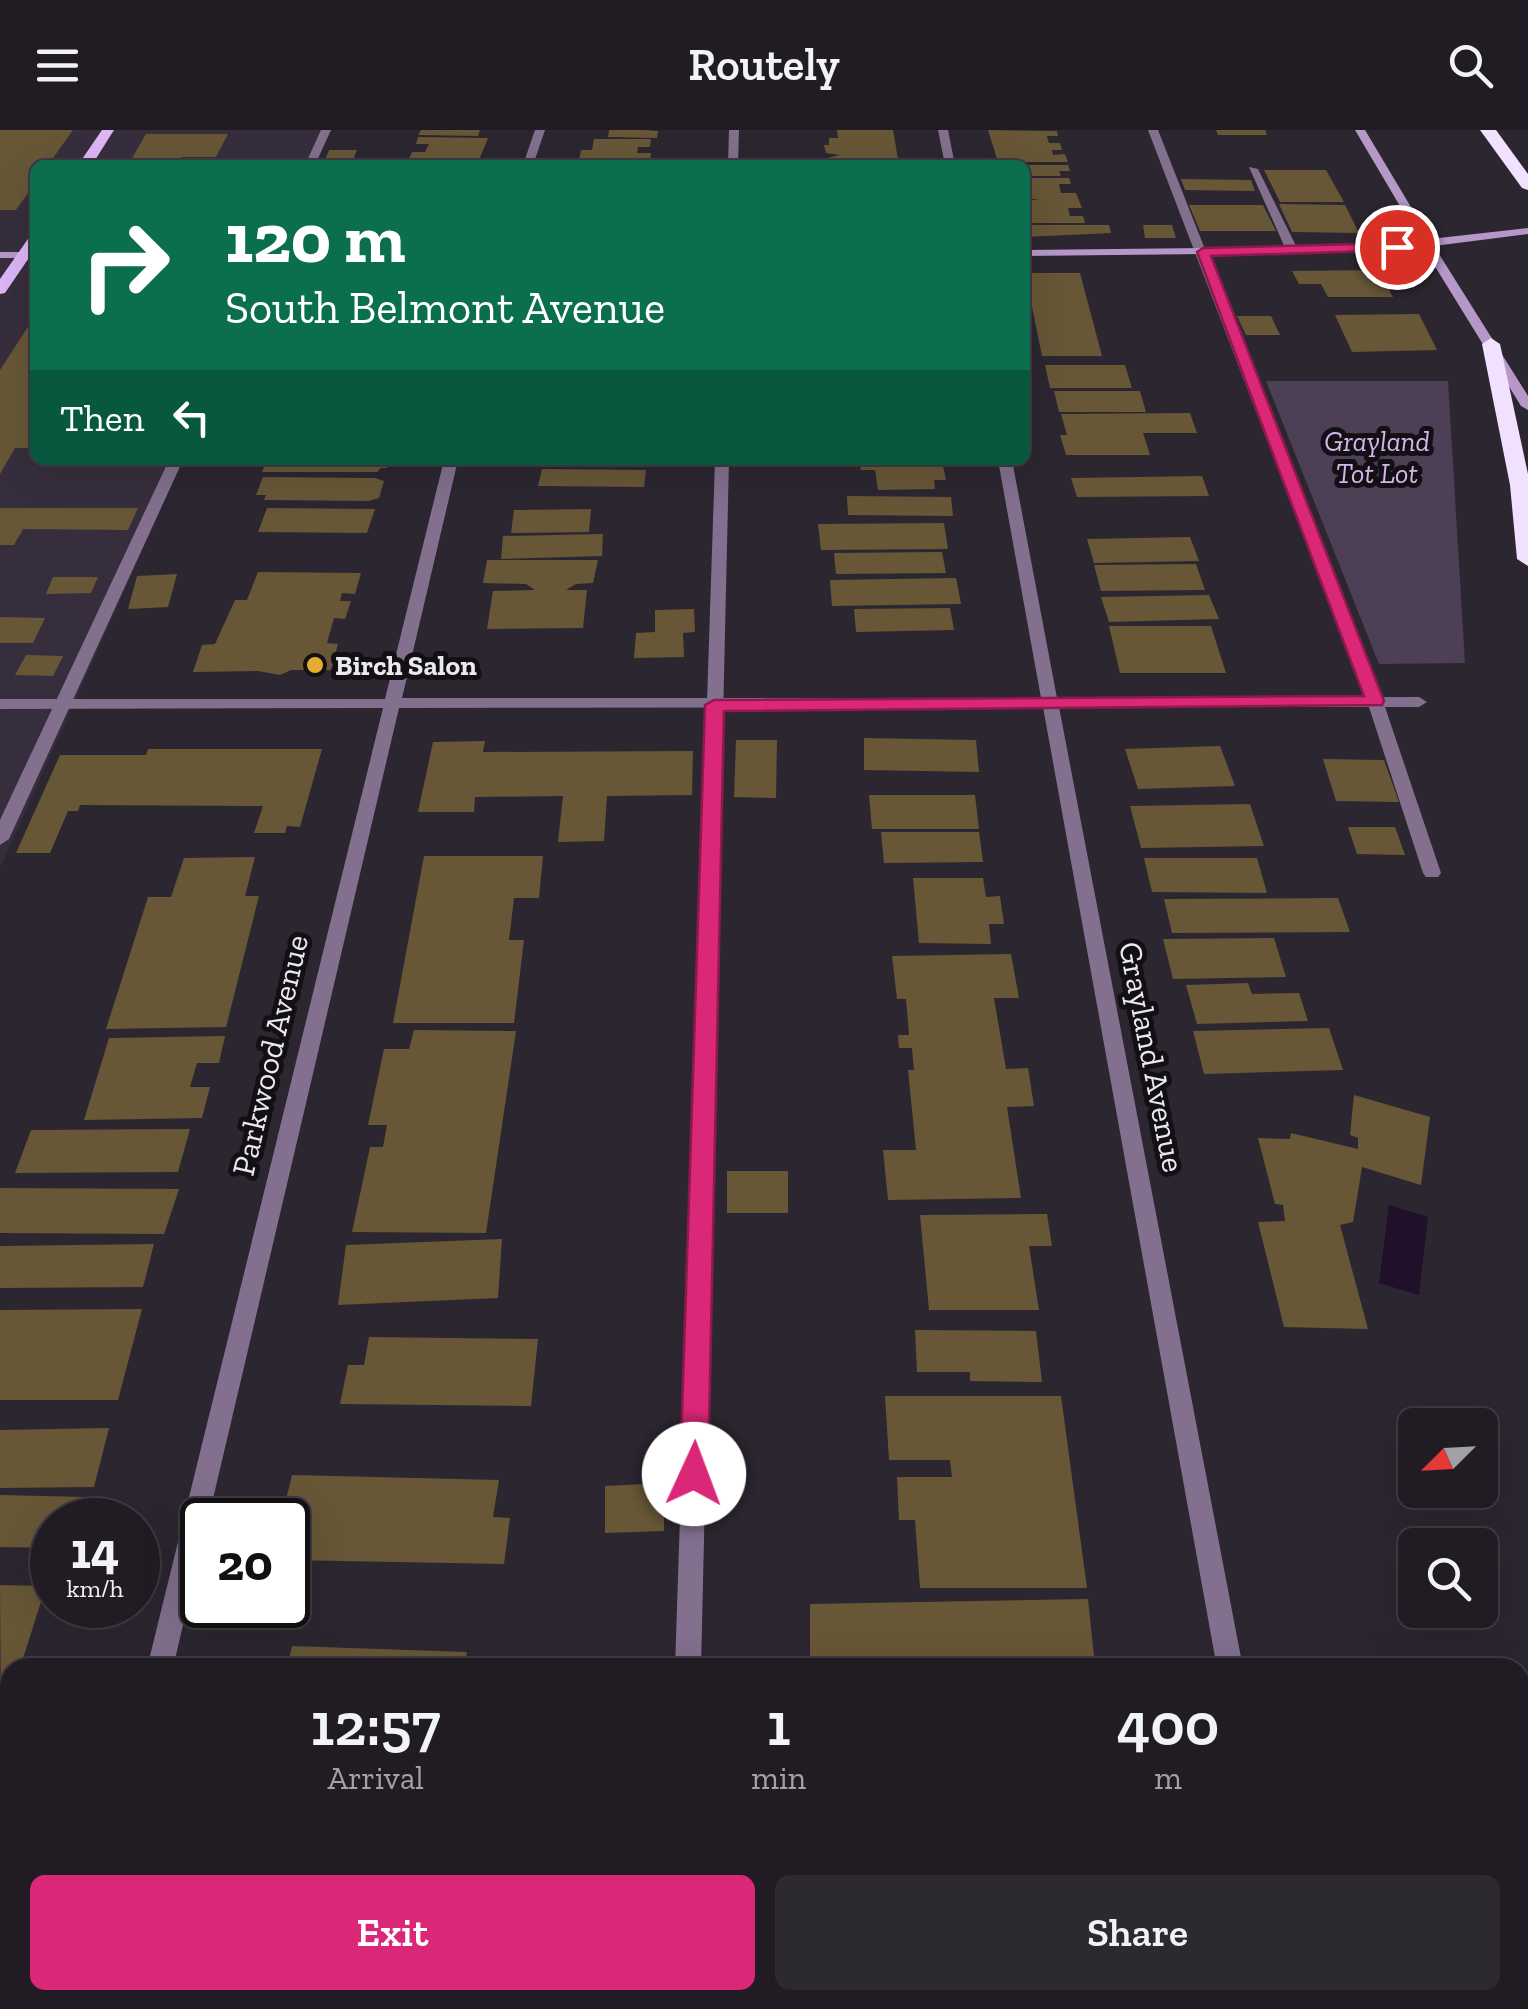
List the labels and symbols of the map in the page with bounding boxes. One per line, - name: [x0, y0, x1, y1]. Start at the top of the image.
- pin: [1355, 205, 1440, 290]
- park label: Grayland Tot Lot: [1324, 425, 1430, 490]
- place label: Birch Salon: [335, 649, 477, 682]
- marker: Birch Salon: [304, 654, 326, 676]
- street label: Parkwood Avenue: [224, 931, 316, 1179]
- street label: Grayland Avenue: [1111, 939, 1193, 1175]
- north arrow: [1398, 1408, 1498, 1508]
- position arrow: [642, 1422, 746, 1526]
- speed limit sign: 20: [180, 1498, 310, 1628]

